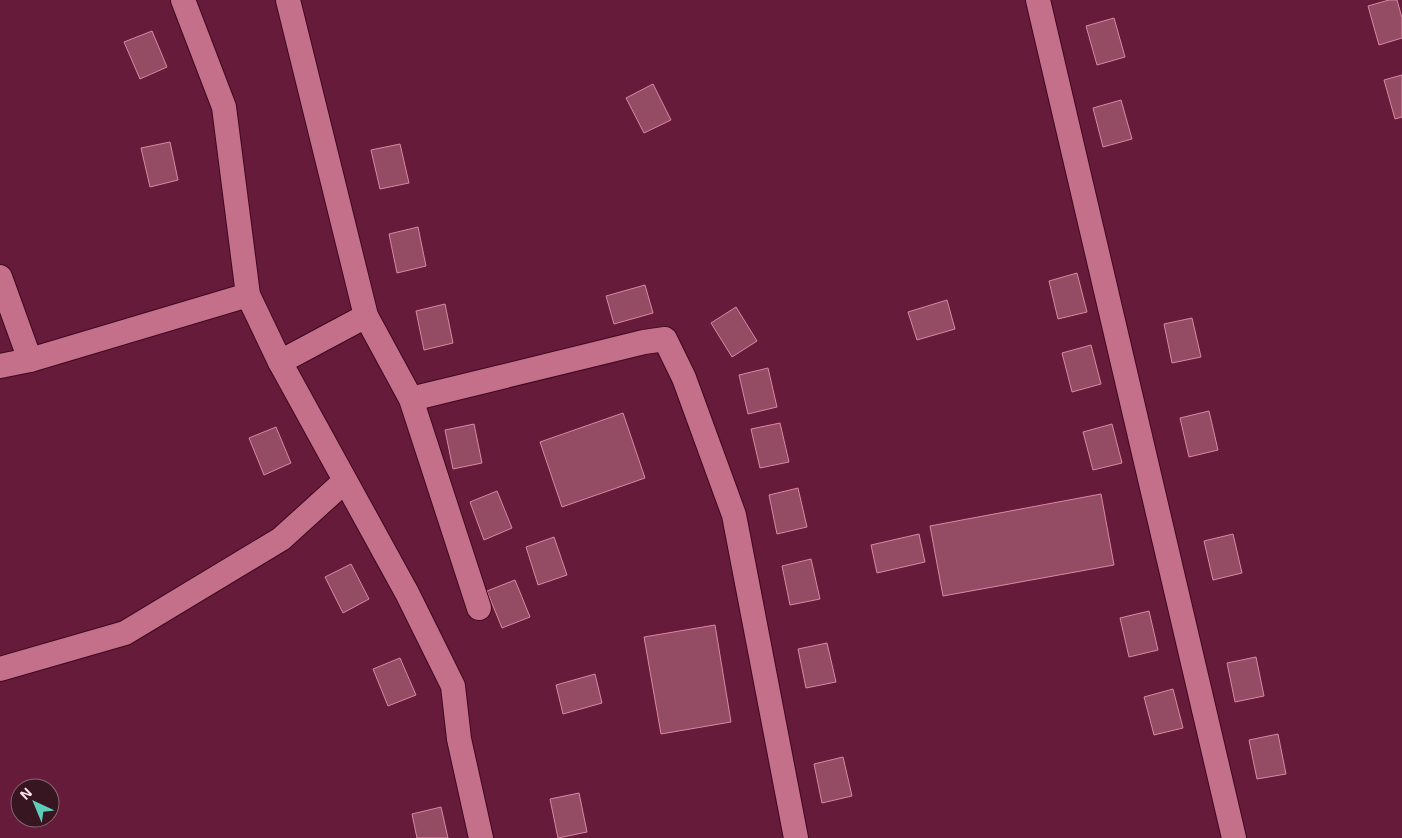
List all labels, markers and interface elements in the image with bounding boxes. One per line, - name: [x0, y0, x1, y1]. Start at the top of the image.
- north arrow: [10, 778, 60, 828]
- text: N: [16, 784, 35, 803]

